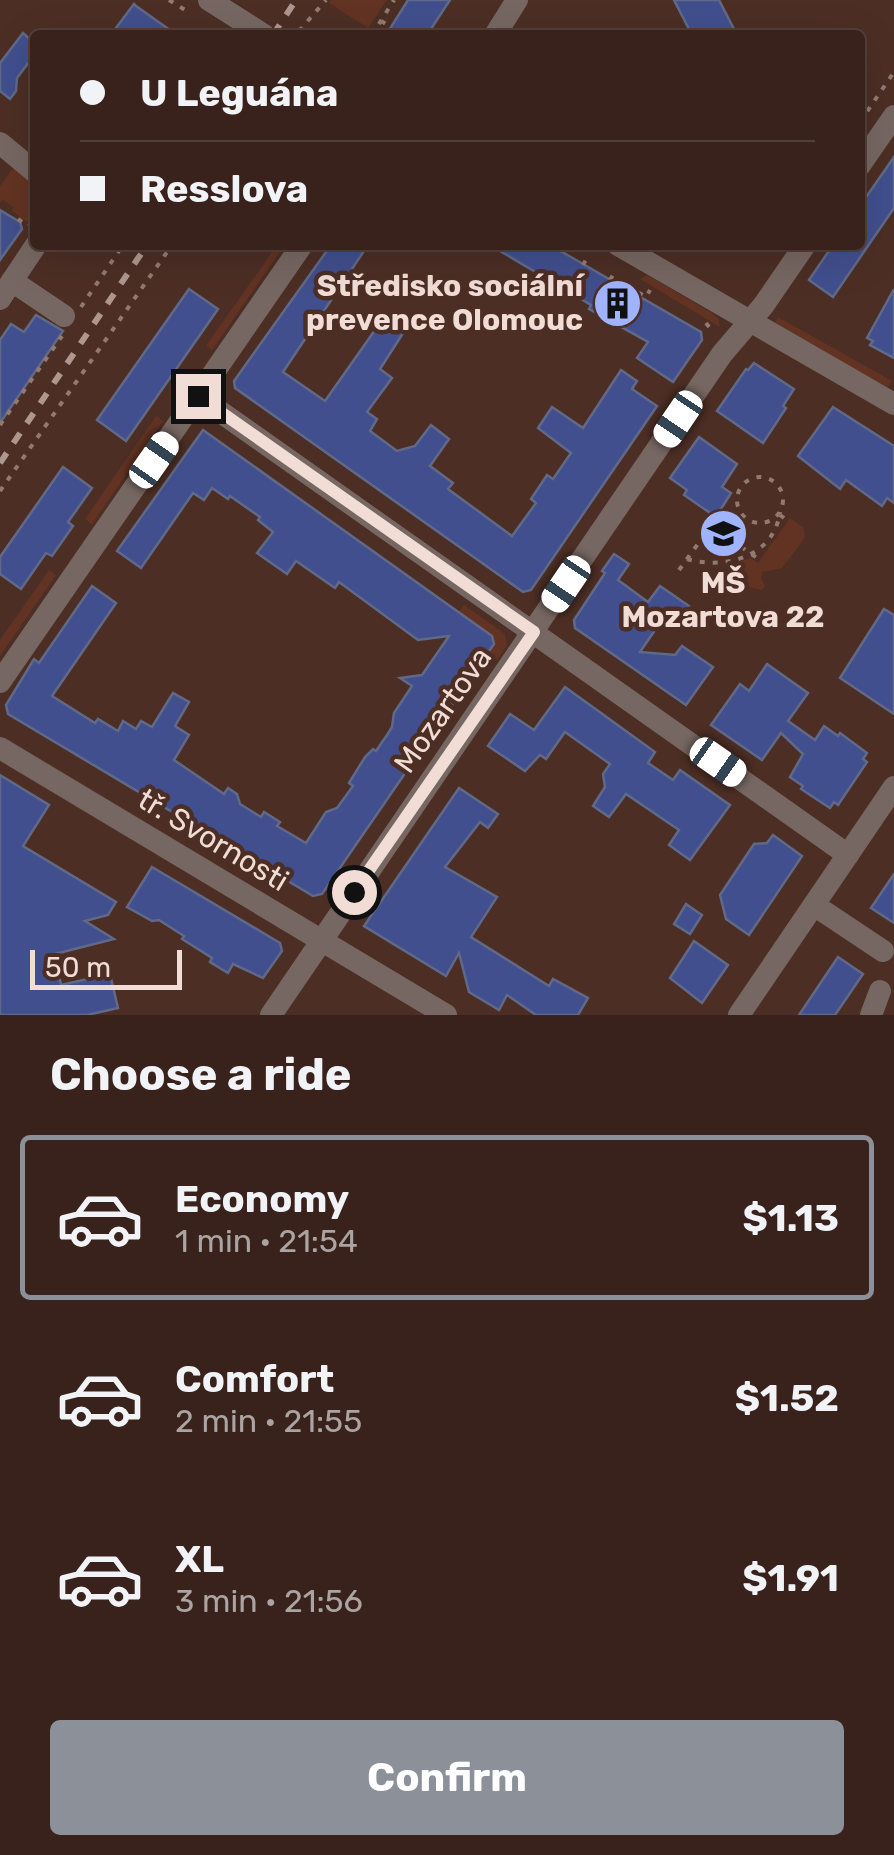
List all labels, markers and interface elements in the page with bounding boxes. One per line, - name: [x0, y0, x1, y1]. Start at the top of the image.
- text: U Leguána: [140, 70, 338, 116]
- text: Resslova: [140, 166, 308, 212]
- place label: Středisko sociální prevence Olomouc: [306, 268, 585, 338]
- building icon: Středisko sociální prevence Olomouc: [592, 277, 644, 329]
- route end: [176, 374, 221, 419]
- car: [649, 386, 707, 452]
- car: [125, 427, 183, 493]
- school or university icon: MŠ Mozartova 22: [697, 508, 749, 560]
- car: [537, 551, 595, 617]
- place label: MŠ Mozartova 22: [622, 565, 824, 635]
- street label: Mozartova: [387, 640, 499, 780]
- car: [685, 733, 751, 791]
- street label: tř. Svornosti: [131, 781, 295, 899]
- route start: [332, 870, 377, 915]
- scale bar: [30, 945, 182, 990]
- text: 50 m: [45, 951, 111, 984]
- text: Choose a ride: [50, 1048, 352, 1101]
- icon: car: [55, 1173, 145, 1263]
- text: Economy: [175, 1176, 349, 1222]
- text: $1.13: [742, 1195, 839, 1241]
- text: 1 min · 21:54: [175, 1222, 358, 1260]
- icon: car: [55, 1353, 145, 1443]
- text: Comfort: [175, 1356, 334, 1402]
- text: $1.52: [735, 1375, 839, 1421]
- text: 2 min · 21:55: [175, 1402, 362, 1440]
- icon: car: [55, 1533, 145, 1623]
- text: XL: [175, 1536, 224, 1582]
- text: $1.91: [742, 1555, 839, 1601]
- text: 3 min · 21:56: [175, 1582, 363, 1620]
- button: Confirm: [50, 1720, 844, 1835]

